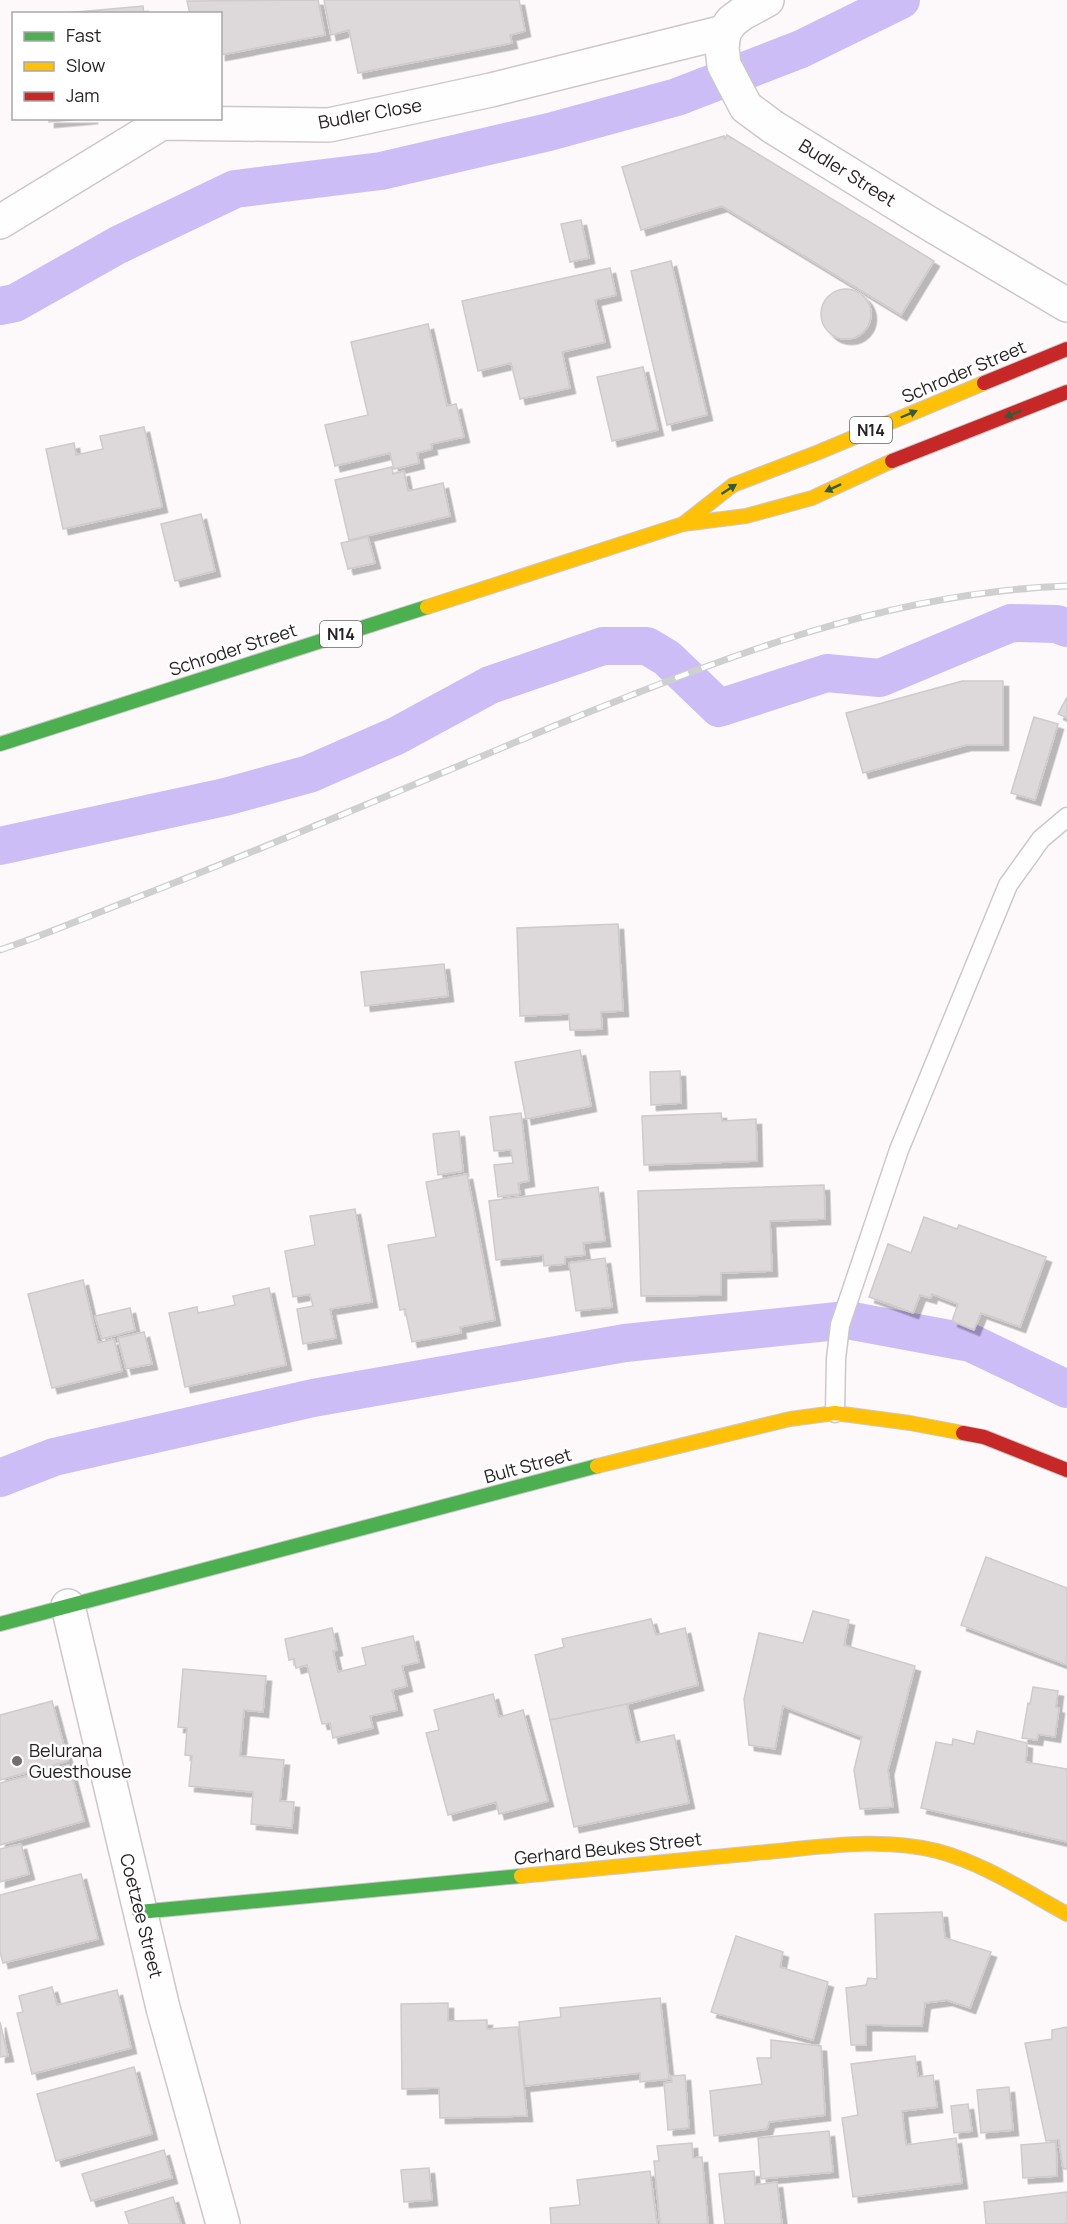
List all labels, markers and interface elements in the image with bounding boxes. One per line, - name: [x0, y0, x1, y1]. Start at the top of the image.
- legend: [12, 12, 222, 120]
- text: Fast: [66, 23, 101, 47]
- text: Slow: [66, 53, 106, 77]
- text: Jam: [66, 83, 100, 107]
- street label: Budler Close: [316, 92, 424, 134]
- street label: Budler Street: [794, 133, 901, 211]
- street label: Schroder Street: [898, 334, 1029, 408]
- one-way arrow: [901, 409, 919, 419]
- one-way arrow: [1003, 409, 1021, 419]
- road number: N14: [850, 417, 892, 443]
- one-way arrow: [721, 483, 738, 494]
- one-way arrow: [824, 484, 841, 493]
- street label: Schroder Street: [166, 617, 300, 681]
- road number: N14: [320, 621, 362, 647]
- street label: Bult Street: [481, 1442, 574, 1488]
- place label: Belurana Guesthouse: [29, 1738, 132, 1783]
- marker: Belurana Guesthouse: [10, 1754, 24, 1768]
- street label: Gerhard Beukes Street: [513, 1826, 703, 1870]
- street label: Coetzee Street: [115, 1851, 169, 1981]

